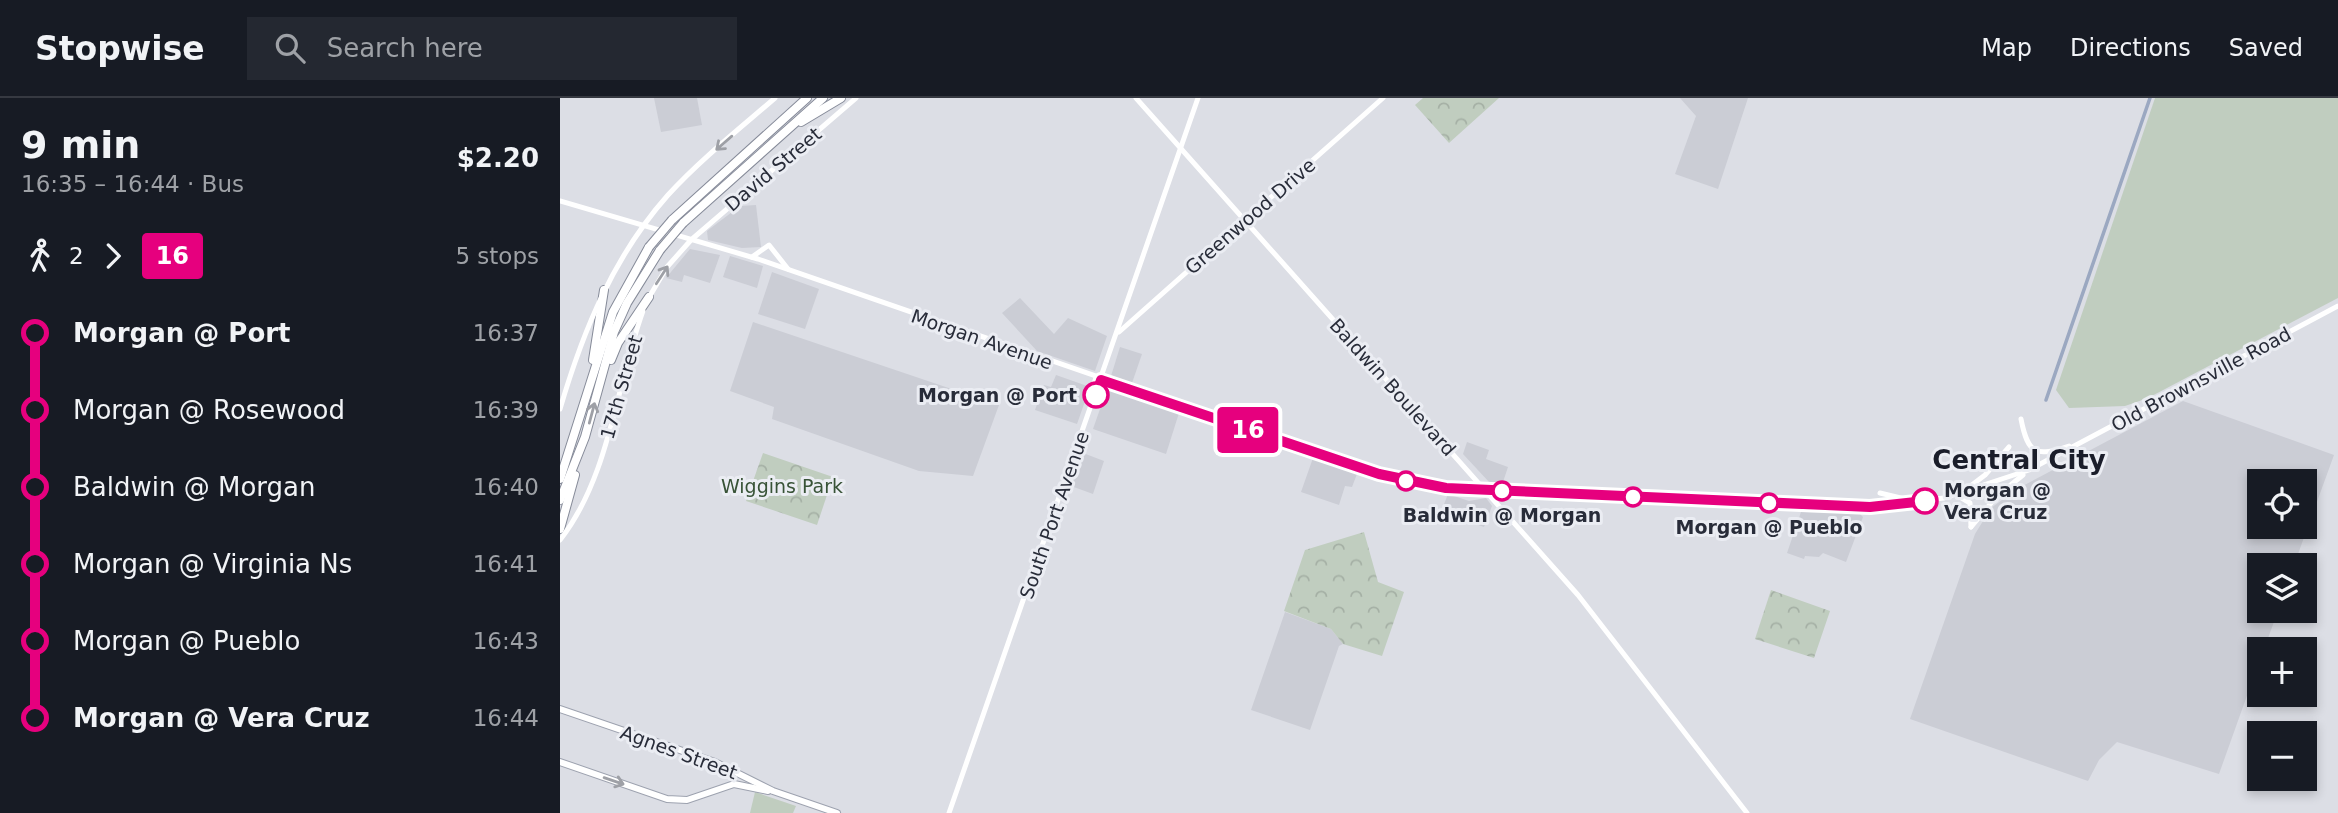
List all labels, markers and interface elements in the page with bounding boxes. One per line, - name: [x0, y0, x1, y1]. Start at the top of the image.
- search box: [247, 17, 737, 80]
- text: Stopwise: [35, 29, 205, 68]
- icon: search: [271, 29, 309, 67]
- text: Search here: [327, 33, 483, 63]
- text: Map: [1981, 34, 2032, 62]
- text: Directions: [2070, 34, 2191, 62]
- text: Saved: [2229, 34, 2303, 62]
- street label: David Street: [720, 122, 826, 216]
- text: 9 min: [21, 123, 140, 167]
- one-way arrow: [715, 135, 733, 151]
- text: $2.20: [457, 143, 539, 173]
- street label: Greenwood Drive: [1180, 154, 1320, 278]
- text: 16:35 – 16:44 · Bus: [21, 171, 244, 197]
- icon: walk: [21, 237, 59, 275]
- icon: forward: [94, 237, 132, 275]
- text: 16: [156, 242, 189, 270]
- text: 2: [69, 243, 84, 269]
- text: 5 stops: [455, 243, 539, 269]
- one-way arrow: [655, 266, 670, 285]
- street label: Morgan Avenue: [909, 305, 1055, 373]
- street label: Baldwin Boulevard: [1326, 314, 1460, 460]
- text: Morgan @ Port: [73, 318, 291, 348]
- text: 16:37: [473, 320, 539, 346]
- street label: Old Brownsville Road: [2107, 322, 2295, 436]
- street label: 17th Street: [596, 332, 646, 442]
- marker: Morgan @ Port: [1083, 382, 1109, 408]
- place label: Morgan @ Port: [918, 384, 1077, 406]
- text: Morgan @ Rosewood: [73, 395, 345, 425]
- text: 16:39: [473, 397, 539, 423]
- one-way arrow: [586, 403, 599, 425]
- line badge: 16: [1216, 407, 1280, 453]
- text: 16: [1231, 416, 1265, 444]
- street label: South Port Avenue: [1015, 428, 1093, 602]
- district label: Central City: [1932, 445, 2106, 475]
- map controls: [2247, 469, 2317, 791]
- button: locate: [2247, 469, 2317, 539]
- unlabelled marker: [1396, 471, 1416, 491]
- text: Baldwin @ Morgan: [73, 472, 315, 502]
- text: 16:40: [473, 474, 539, 500]
- park label: Wiggins Park: [721, 475, 843, 497]
- place label: Morgan @ Vera Cruz: [1944, 479, 2051, 523]
- marker: Baldwin @ Morgan: [1492, 481, 1512, 501]
- unlabelled marker: [1623, 487, 1643, 507]
- marker: Morgan @ Vera Cruz: [1912, 488, 1938, 514]
- marker: Morgan @ Pueblo: [1759, 493, 1779, 513]
- place label: Baldwin @ Morgan: [1403, 504, 1601, 526]
- place label: Morgan @ Pueblo: [1675, 516, 1863, 538]
- text: Morgan @ Virginia Ns: [73, 549, 352, 579]
- text: 16:41: [473, 551, 539, 577]
- button: layers: [2247, 553, 2317, 623]
- text: Morgan @ Pueblo: [73, 626, 300, 656]
- text: 16:43: [473, 628, 539, 654]
- button: +: [2247, 637, 2317, 707]
- text: Morgan @ Vera Cruz: [73, 703, 370, 733]
- text: 16:44: [473, 705, 539, 731]
- street label: Agnes Street: [618, 721, 740, 783]
- button: −: [2247, 721, 2317, 791]
- one-way arrow: [602, 776, 624, 788]

